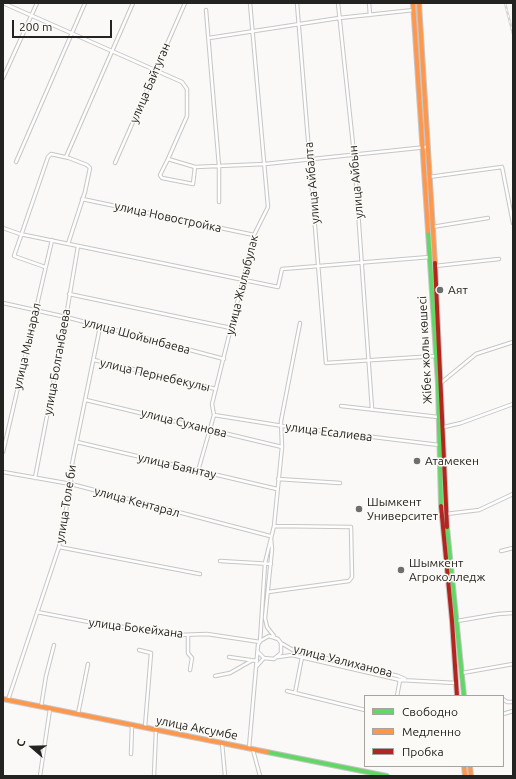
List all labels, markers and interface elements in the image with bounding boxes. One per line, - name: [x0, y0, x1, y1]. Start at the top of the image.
- scale bar: [14, 12, 114, 38]
- text: 200 m: [19, 20, 52, 33]
- street label: улица Байтуган: [127, 41, 173, 125]
- street label: улица Айбалта: [301, 141, 323, 225]
- street label: улица Айбын: [346, 145, 366, 219]
- street label: улица Новостройка: [113, 199, 223, 235]
- street label: улица Жылыбулак: [223, 233, 261, 337]
- place label: Аят: [448, 283, 468, 297]
- marker: Аят: [435, 285, 445, 295]
- street label: Жібек жолы көшесі: [415, 296, 435, 404]
- street label: улица Мынарал: [10, 301, 44, 391]
- street label: улица Болганбаева: [41, 308, 73, 416]
- street label: улица Шойынбаева: [82, 315, 192, 357]
- street label: улица Пернебекулы: [99, 355, 211, 395]
- street label: улица Суханова: [140, 405, 228, 441]
- street label: улица Есалиева: [285, 420, 373, 444]
- street label: улица Баянтау: [136, 450, 218, 482]
- place label: Атамекен: [425, 454, 479, 468]
- marker: Атамекен: [412, 456, 422, 466]
- street label: улица Толе би: [53, 464, 79, 544]
- street label: улица Кентарал: [93, 484, 181, 520]
- place label: Шымкент Университет: [367, 495, 438, 523]
- marker: Шымкент Университет: [354, 504, 364, 514]
- place label: Шымкент Агроколледж: [409, 556, 485, 584]
- marker: Шымкент Агроколледж: [396, 565, 406, 575]
- street label: улица Бокейхана: [88, 615, 184, 641]
- street label: улица Уалиханова: [292, 642, 394, 680]
- legend: [364, 695, 504, 767]
- text: Свободно: [402, 705, 458, 718]
- street label: улица Аксумбе: [155, 713, 239, 743]
- text: Медленно: [402, 725, 461, 738]
- north arrow: [12, 727, 52, 767]
- text: С: [14, 738, 28, 748]
- text: Пробка: [402, 745, 444, 758]

